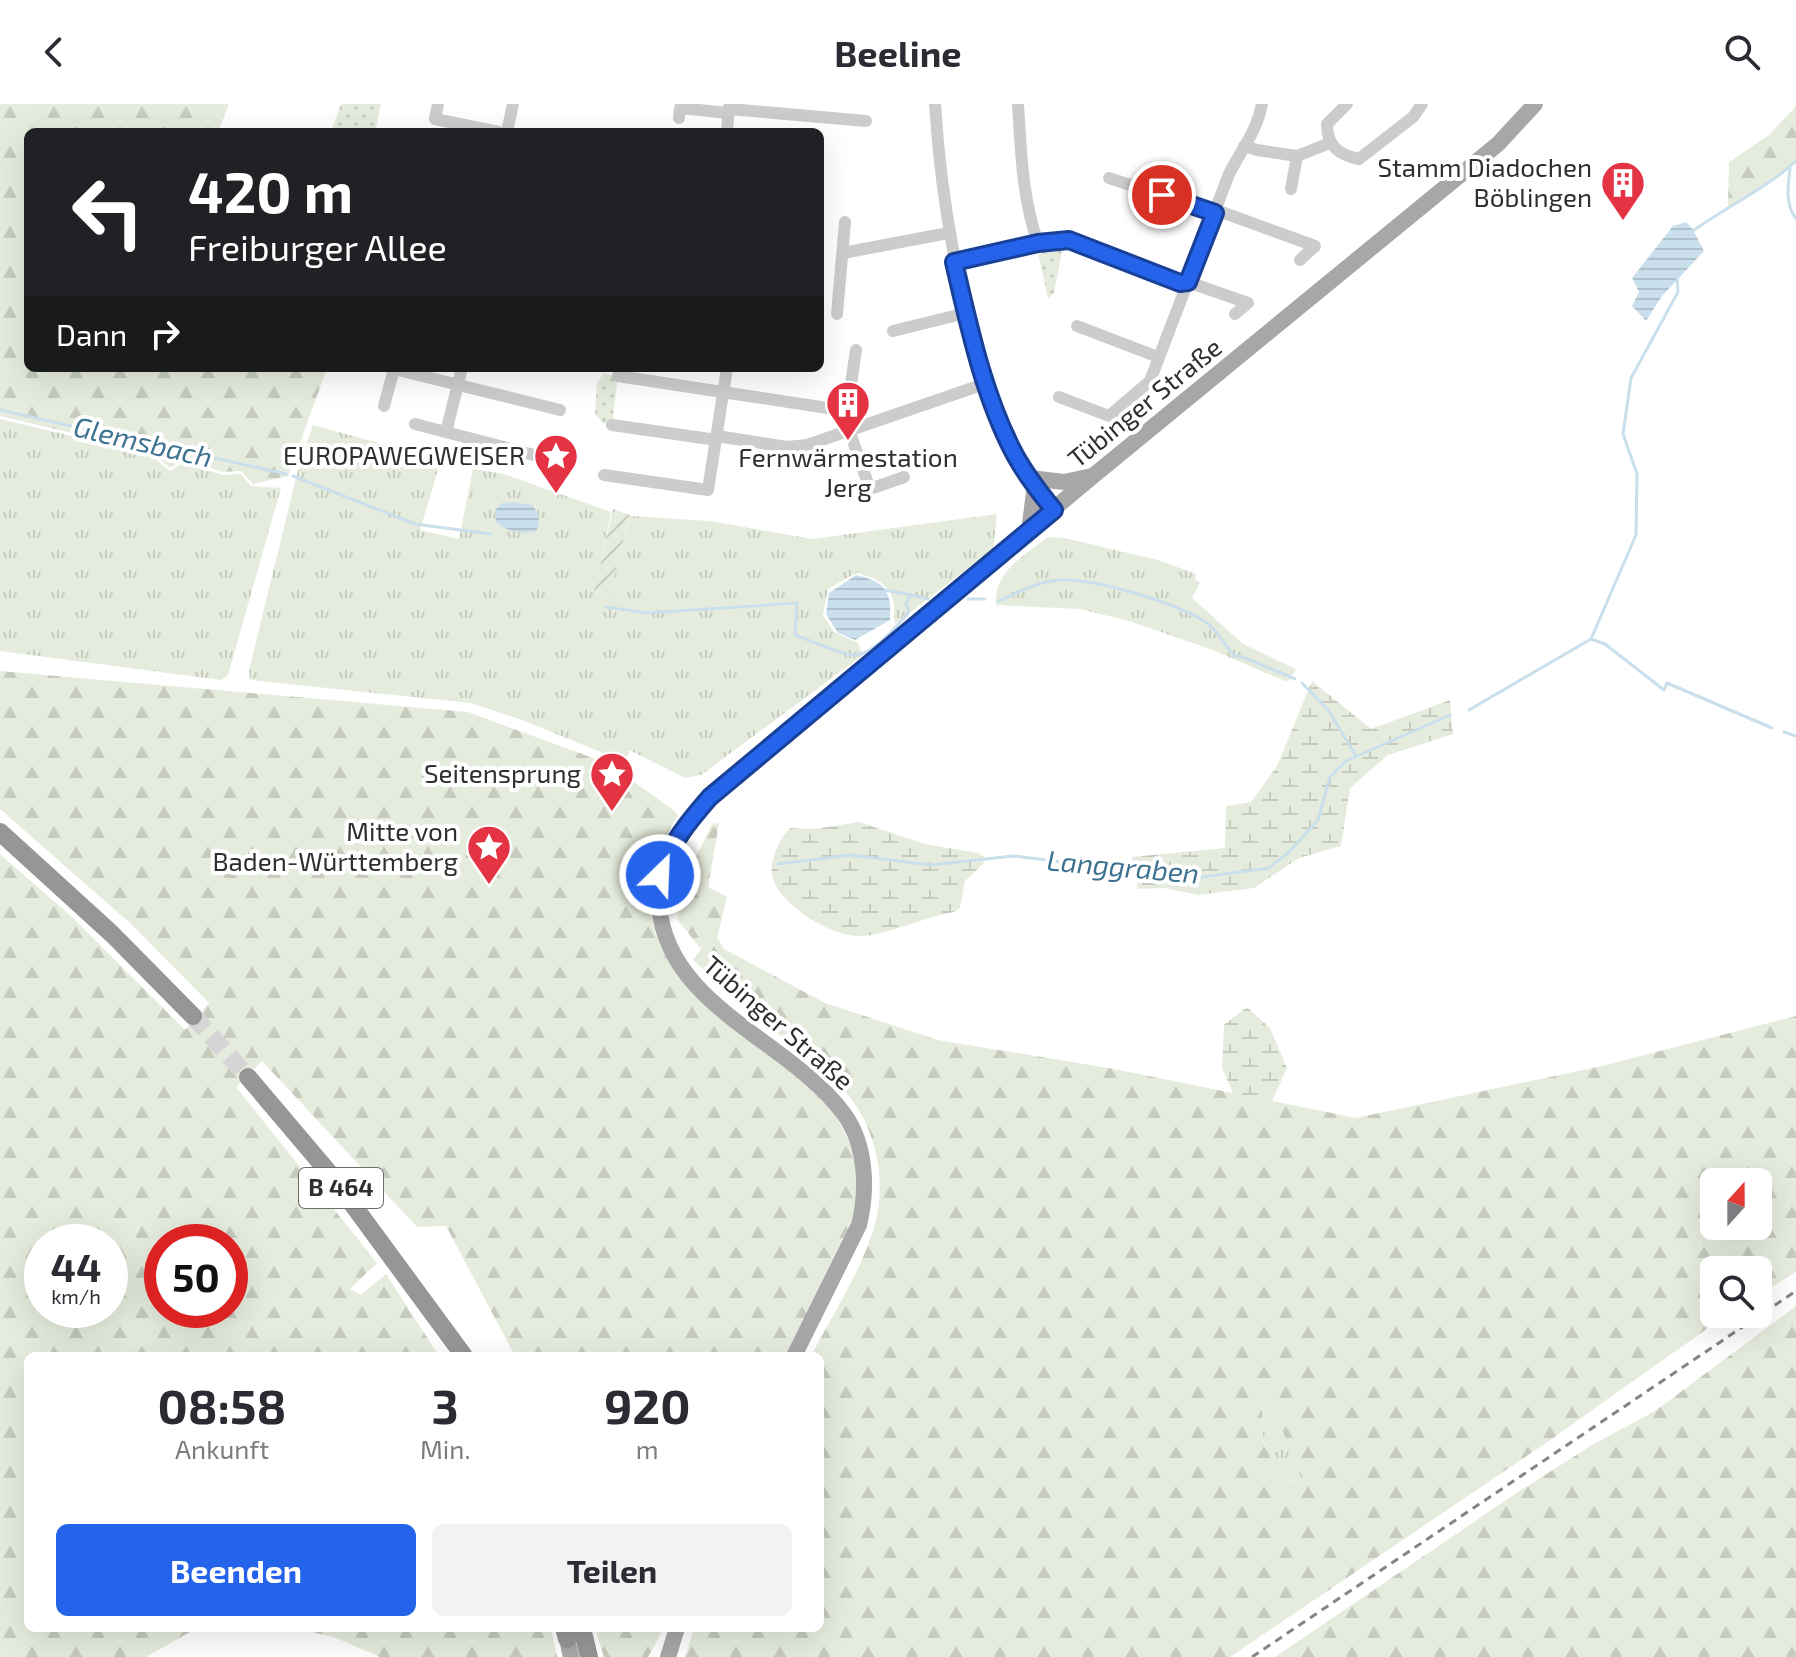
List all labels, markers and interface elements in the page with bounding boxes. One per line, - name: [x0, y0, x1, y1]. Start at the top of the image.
- icon: back: [32, 30, 76, 74]
- icon: search: [1720, 30, 1764, 74]
- text: Beeline: [834, 31, 962, 74]
- place label: Stamm Diadochen Böblingen: [1377, 151, 1592, 212]
- text: 420 m: [188, 157, 353, 224]
- building icon: Stamm Diadochen Böblingen: [1599, 159, 1647, 222]
- icon: left: [56, 160, 160, 264]
- pin: [1128, 161, 1196, 229]
- icon: arrive: [1140, 173, 1184, 217]
- text: Freiburger Allee: [188, 225, 447, 268]
- icon: right: [143, 312, 187, 356]
- text: Dann: [56, 316, 127, 352]
- street label: Tübinger Straße: [1061, 330, 1227, 473]
- building icon: Fernwärmestation Jerg: [824, 379, 872, 442]
- water label: Glemsbach: [71, 409, 216, 473]
- place icon: EUROPAWEGWEISER: [532, 432, 580, 495]
- place label: EUROPAWEGWEISER: [283, 439, 525, 470]
- place label: Fernwärmestation Jerg: [738, 441, 958, 502]
- place icon: Seitensprung: [588, 750, 636, 813]
- place label: Seitensprung: [424, 757, 581, 788]
- place label: Mitte von Baden-Württemberg: [212, 815, 458, 876]
- place icon: Mitte von Baden-Württemberg: [465, 823, 513, 886]
- position arrow: [618, 833, 702, 917]
- water label: Langgraben: [1045, 842, 1201, 890]
- street label: Tübinger Straße: [698, 948, 860, 1095]
- road number: B 464: [299, 1168, 383, 1208]
- north arrow: [1700, 1168, 1772, 1240]
- map controls: [1700, 1168, 1772, 1328]
- speed limit sign: 50: [144, 1224, 248, 1328]
- text: 44: [51, 1242, 101, 1290]
- button: search: [1700, 1256, 1772, 1328]
- text: km/h: [51, 1284, 101, 1308]
- text: 08:58: [158, 1376, 287, 1434]
- text: 3: [432, 1376, 459, 1434]
- text: 920: [604, 1376, 690, 1434]
- text: Ankunft: [175, 1433, 269, 1464]
- text: Min.: [420, 1433, 470, 1464]
- text: m: [636, 1433, 659, 1464]
- button: Beenden: [56, 1524, 416, 1616]
- button: Teilen: [432, 1524, 792, 1616]

